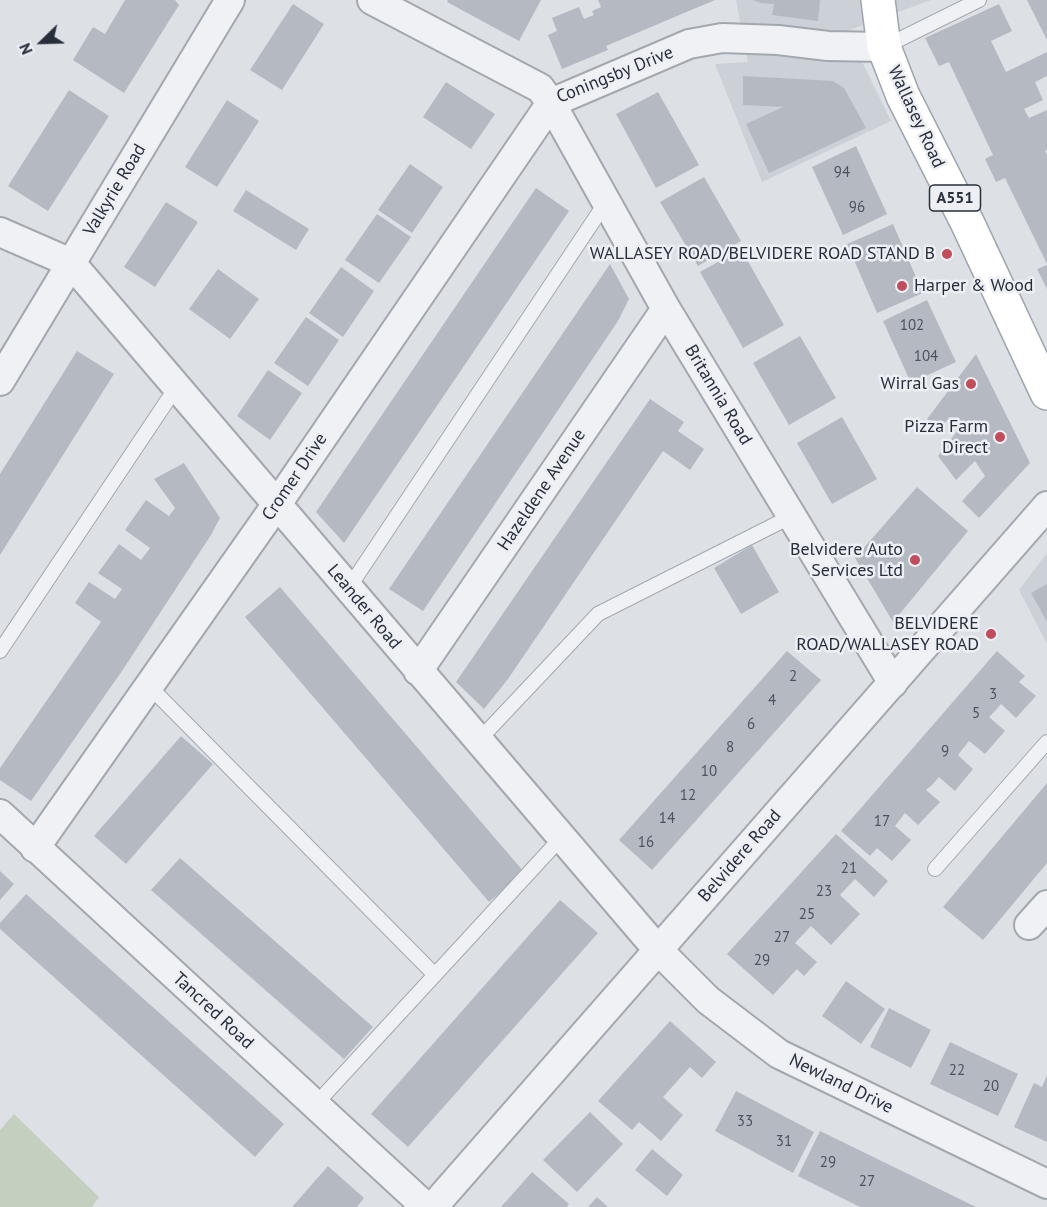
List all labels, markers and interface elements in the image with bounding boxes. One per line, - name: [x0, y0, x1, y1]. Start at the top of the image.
- north arrow: [12, 12, 72, 72]
- text: N: [14, 40, 37, 58]
- street label: Coningsby Drive: [553, 42, 677, 108]
- street label: Wallasey Road: [883, 63, 949, 171]
- street label: Valkyrie Road: [79, 140, 151, 240]
- house number: 94: [834, 164, 850, 182]
- road number: A551: [930, 185, 980, 211]
- house number: 96: [849, 199, 865, 217]
- place label: WALLASEY ROAD/BELVIDERE ROAD STAND B: [590, 243, 935, 265]
- marker: WALLASEY ROAD/BELVIDERE ROAD STAND B: [940, 247, 954, 261]
- place label: Harper & Wood: [914, 275, 1034, 297]
- marker: Harper & Wood: [895, 279, 909, 293]
- house number: 102: [900, 317, 924, 335]
- street label: Britannia Road: [680, 341, 756, 449]
- house number: 104: [914, 348, 938, 366]
- place label: Wirral Gas: [881, 373, 959, 395]
- marker: Wirral Gas: [964, 377, 978, 391]
- place label: Pizza Farm Direct: [904, 416, 988, 458]
- street label: Hazeldene Avenue: [493, 425, 591, 555]
- street label: Cromer Drive: [258, 429, 332, 525]
- marker: Pizza Farm Direct: [993, 430, 1007, 444]
- place label: Belvidere Auto Services Ltd: [790, 539, 903, 582]
- marker: Belvidere Auto Services Ltd: [908, 553, 922, 567]
- street label: Leander Road: [322, 560, 406, 654]
- place label: BELVIDERE ROAD/WALLASEY ROAD: [796, 613, 979, 656]
- marker: BELVIDERE ROAD/WALLASEY ROAD: [984, 627, 998, 641]
- house number: 2: [789, 668, 797, 686]
- house number: 3: [989, 686, 997, 704]
- house number: 4: [768, 692, 776, 710]
- house number: 5: [972, 705, 980, 723]
- house number: 6: [747, 716, 755, 734]
- house number: 8: [726, 739, 734, 757]
- house number: 9: [941, 743, 949, 761]
- house number: 10: [701, 763, 717, 781]
- house number: 12: [680, 787, 696, 805]
- street label: Belvidere Road: [694, 805, 786, 907]
- house number: 14: [659, 810, 675, 828]
- house number: 17: [874, 813, 890, 831]
- house number: 16: [638, 834, 654, 852]
- house number: 21: [841, 860, 857, 878]
- house number: 23: [816, 883, 832, 901]
- house number: 25: [799, 906, 815, 924]
- house number: 27: [774, 929, 790, 947]
- house number: 29: [754, 952, 770, 970]
- street label: Tancred Road: [168, 968, 258, 1054]
- street label: Newland Drive: [785, 1049, 897, 1119]
- house number: 22: [949, 1062, 965, 1080]
- house number: 20: [983, 1078, 999, 1096]
- house number: 33: [737, 1113, 753, 1131]
- house number: 31: [776, 1133, 792, 1151]
- house number: 29: [820, 1154, 836, 1172]
- house number: 27: [859, 1173, 875, 1191]

